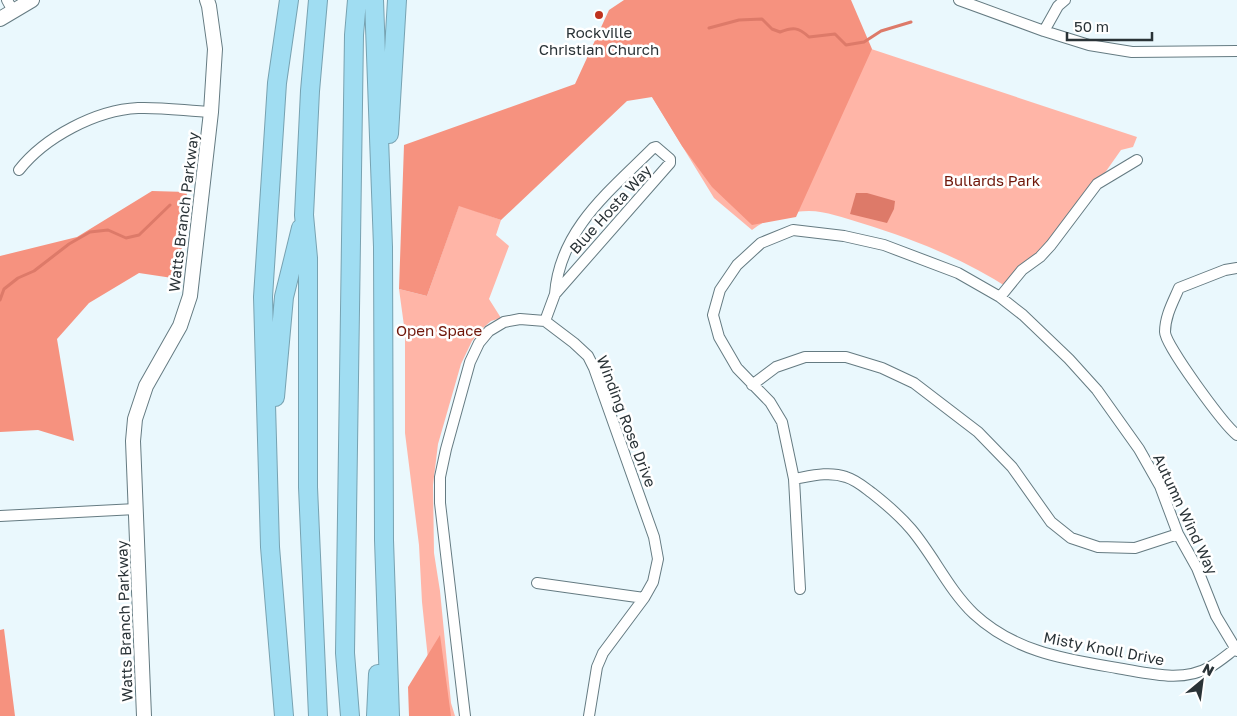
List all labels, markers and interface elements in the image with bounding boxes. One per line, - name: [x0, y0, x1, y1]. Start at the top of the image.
- marker: Rockville Christian Church: [593, 9, 605, 21]
- scale bar: [1067, 10, 1152, 42]
- text: 50 m: [1074, 17, 1109, 35]
- place label: Rockville Christian Church: [539, 23, 659, 58]
- street label: Watts Branch Parkway: [164, 130, 202, 293]
- street label: Blue Hosta Way: [565, 160, 655, 257]
- park label: Bullards Park: [944, 171, 1041, 189]
- park label: Open Space: [396, 321, 482, 339]
- street label: Winding Rose Drive: [594, 353, 661, 490]
- street label: Autumn Wind Way: [1150, 451, 1222, 578]
- street label: Watts Branch Parkway: [112, 539, 136, 702]
- street label: Misty Knoll Drive: [1042, 627, 1166, 669]
- north arrow: [1177, 656, 1227, 706]
- text: N: [1200, 659, 1217, 679]

